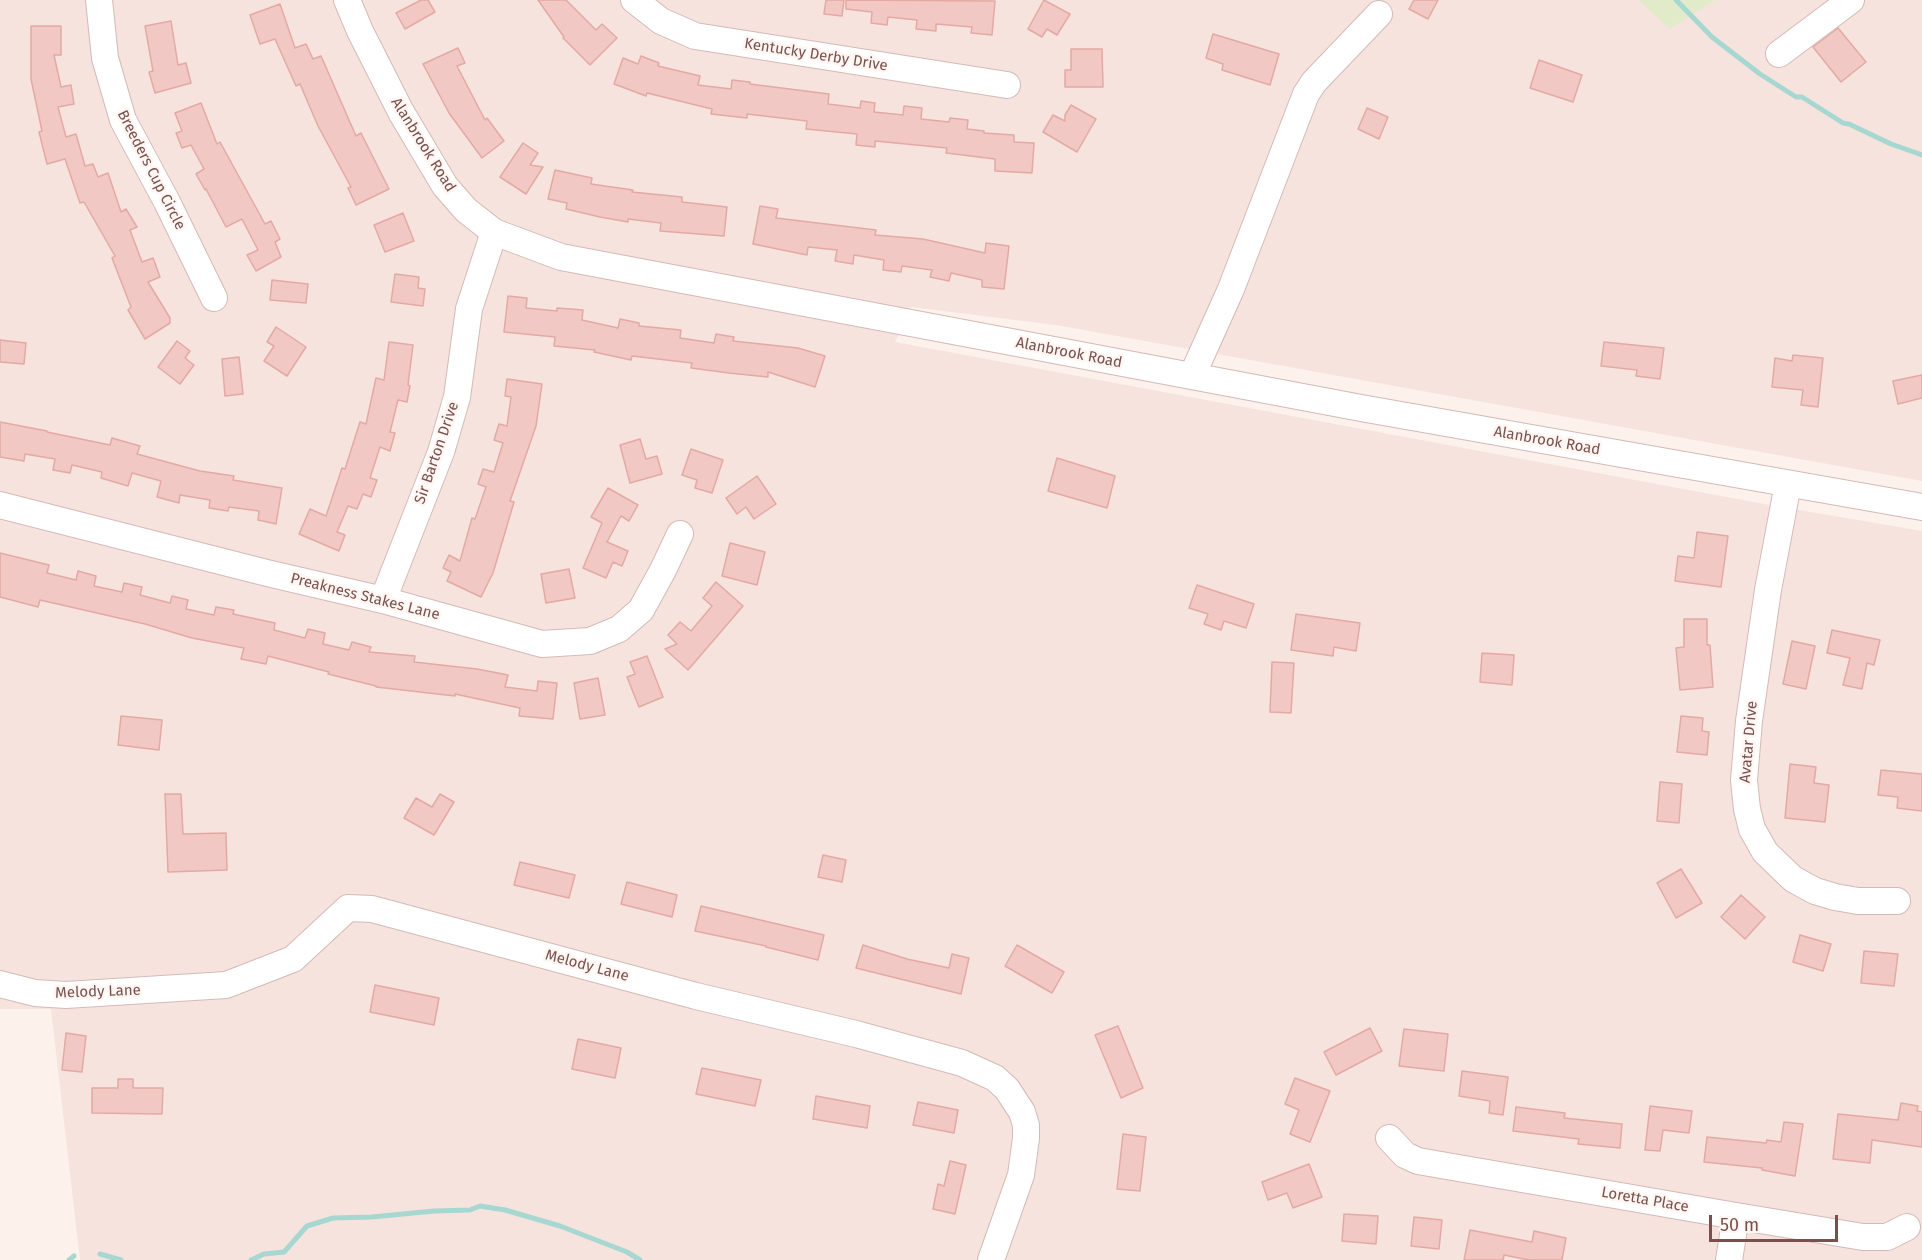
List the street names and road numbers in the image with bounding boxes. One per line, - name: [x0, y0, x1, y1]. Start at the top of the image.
- street label: Kentucky Derby Drive: [743, 35, 889, 75]
- street label: Alanbrook Road: [387, 94, 459, 196]
- street label: Breeders Cup Circle: [113, 107, 189, 233]
- street label: Alanbrook Road: [1014, 334, 1124, 372]
- street label: Sir Barton Drive: [411, 399, 463, 507]
- street label: Alanbrook Road: [1492, 423, 1602, 459]
- street label: Preakness Stakes Lane: [288, 570, 442, 624]
- street label: Avatar Drive: [1736, 700, 1762, 784]
- street label: Melody Lane: [543, 946, 631, 986]
- street label: Melody Lane: [55, 982, 141, 1002]
- street label: Loretta Place: [1600, 1183, 1690, 1217]

